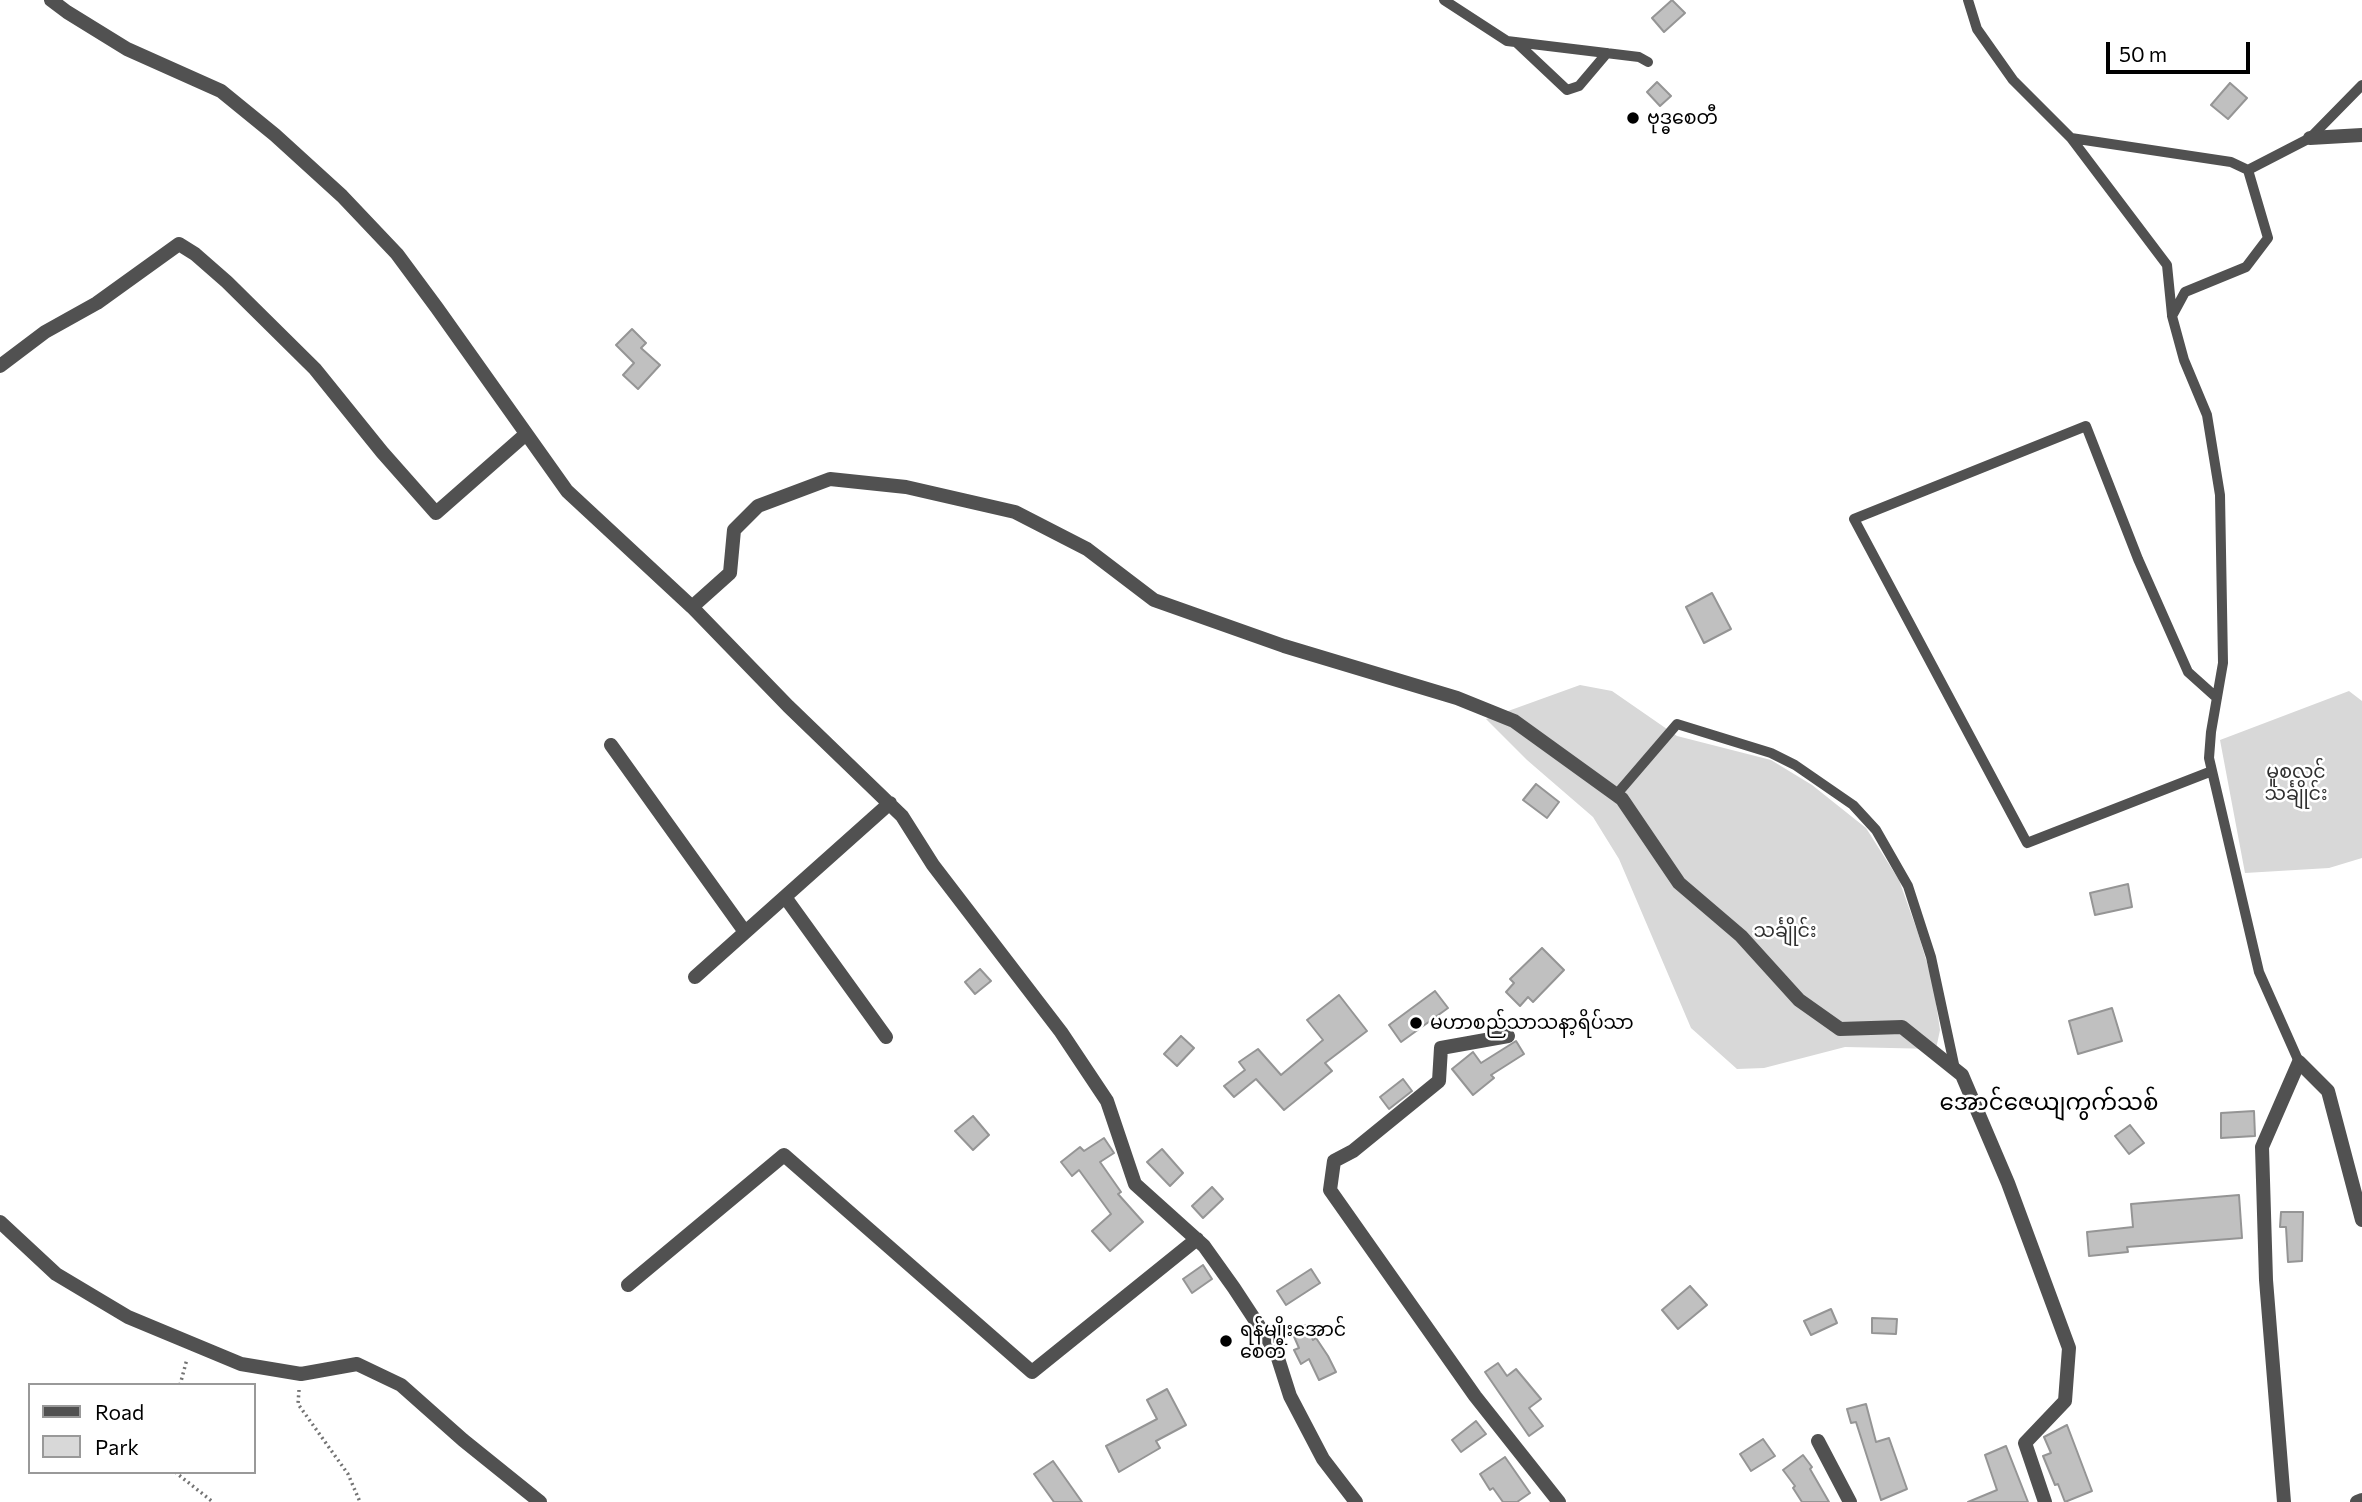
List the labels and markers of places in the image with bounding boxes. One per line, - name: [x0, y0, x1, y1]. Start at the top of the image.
- place label: ဗုဒ္ဓစေတီ: [1647, 107, 1718, 129]
- marker: ဗုဒ္ဓစေတီ: [1625, 110, 1641, 126]
- place label: မဟာစည်သာသနာ့ရိပ်သာ: [1430, 1012, 1634, 1034]
- marker: မဟာစည်သာသနာ့ရိပ်သာ: [1408, 1015, 1424, 1031]
- place label: ရန်မျိုးအောင် စေတီ: [1240, 1319, 1346, 1363]
- marker: ရန်မျိုးအောင် စေတီ: [1218, 1333, 1234, 1349]

